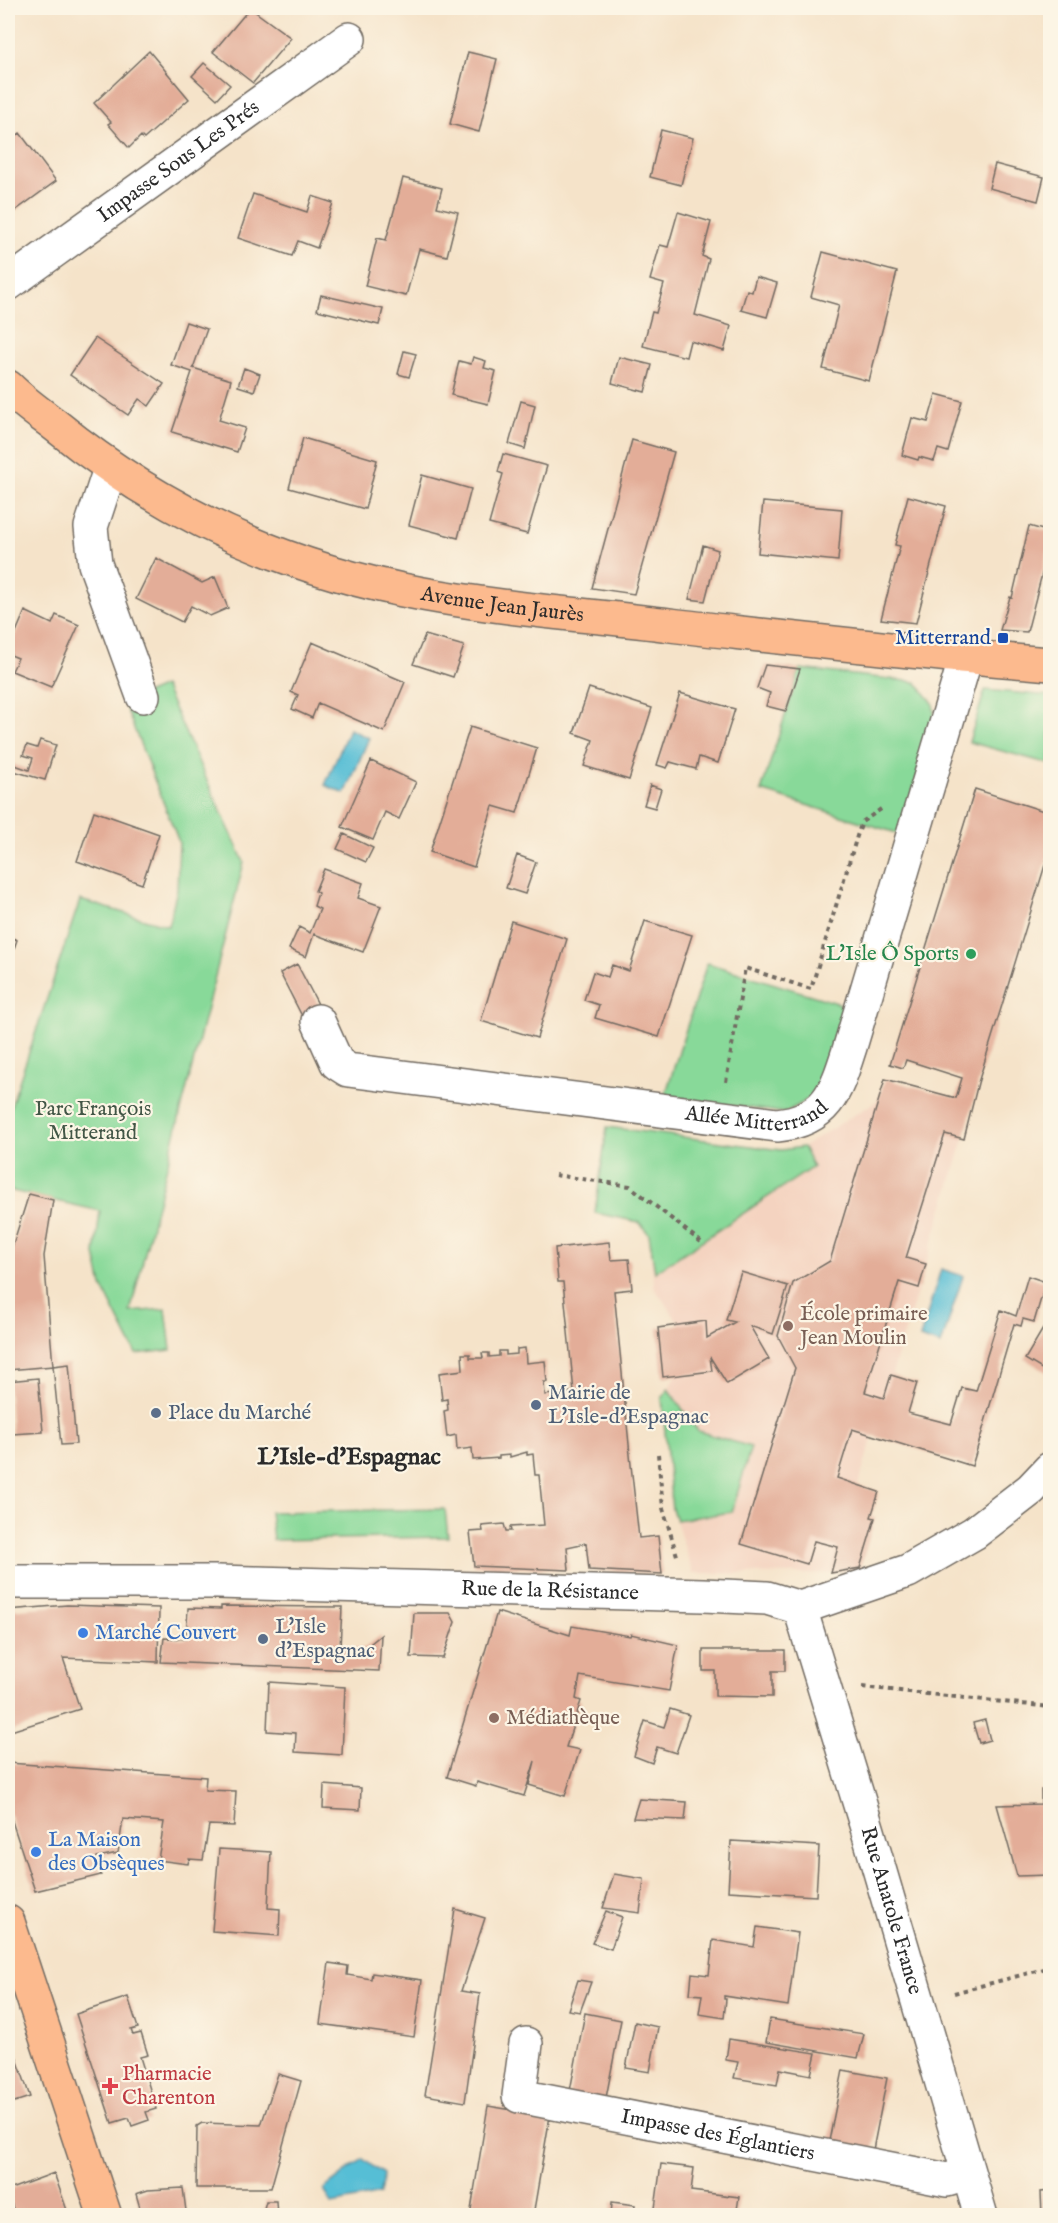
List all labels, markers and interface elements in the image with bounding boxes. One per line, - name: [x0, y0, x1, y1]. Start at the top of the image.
- street label: Impasse Sous Les Prés: [92, 94, 265, 229]
- street label: Avenue Jean Jaurès: [418, 580, 585, 629]
- place label: Mitterrand: [895, 625, 992, 652]
- marker: Mitterrand: [996, 631, 1010, 645]
- place label: L'Isle Ô Sports: [826, 940, 959, 968]
- marker: L'Isle Ô Sports: [964, 947, 978, 961]
- street label: Allée Mitterrand: [682, 1094, 835, 1139]
- park label: Parc François Mitterand: [35, 1096, 151, 1147]
- place label: École primaire Jean Moulin: [798, 1300, 928, 1352]
- marker: École primaire Jean Moulin: [781, 1319, 795, 1333]
- place label: Mairie de L'Isle-d'Espagnac: [548, 1380, 709, 1431]
- marker: Mairie de L'Isle-d'Espagnac: [529, 1398, 543, 1412]
- place label: Place du Marché: [168, 1400, 312, 1427]
- marker: Place du Marché: [149, 1406, 163, 1420]
- district label: L'Isle-d'Espagnac: [257, 1442, 441, 1473]
- street label: Rue de la Résistance: [461, 1575, 640, 1607]
- place label: L'Isle d'Espagnac: [275, 1614, 375, 1665]
- place label: Marché Couvert: [95, 1620, 237, 1647]
- marker: Marché Couvert: [76, 1626, 90, 1640]
- marker: L'Isle d'Espagnac: [256, 1632, 270, 1646]
- place label: Médiathèque: [506, 1705, 620, 1732]
- marker: Médiathèque: [487, 1711, 501, 1725]
- street label: Rue Anatole France: [854, 1823, 929, 1998]
- place label: La Maison des Obsèques: [48, 1827, 165, 1878]
- marker: La Maison des Obsèques: [29, 1845, 43, 1859]
- place label: Pharmacie Charenton: [122, 2061, 215, 2112]
- marker: Pharmacie Charenton: [103, 2079, 117, 2093]
- street label: Impasse des Églantiers: [618, 2103, 817, 2167]

